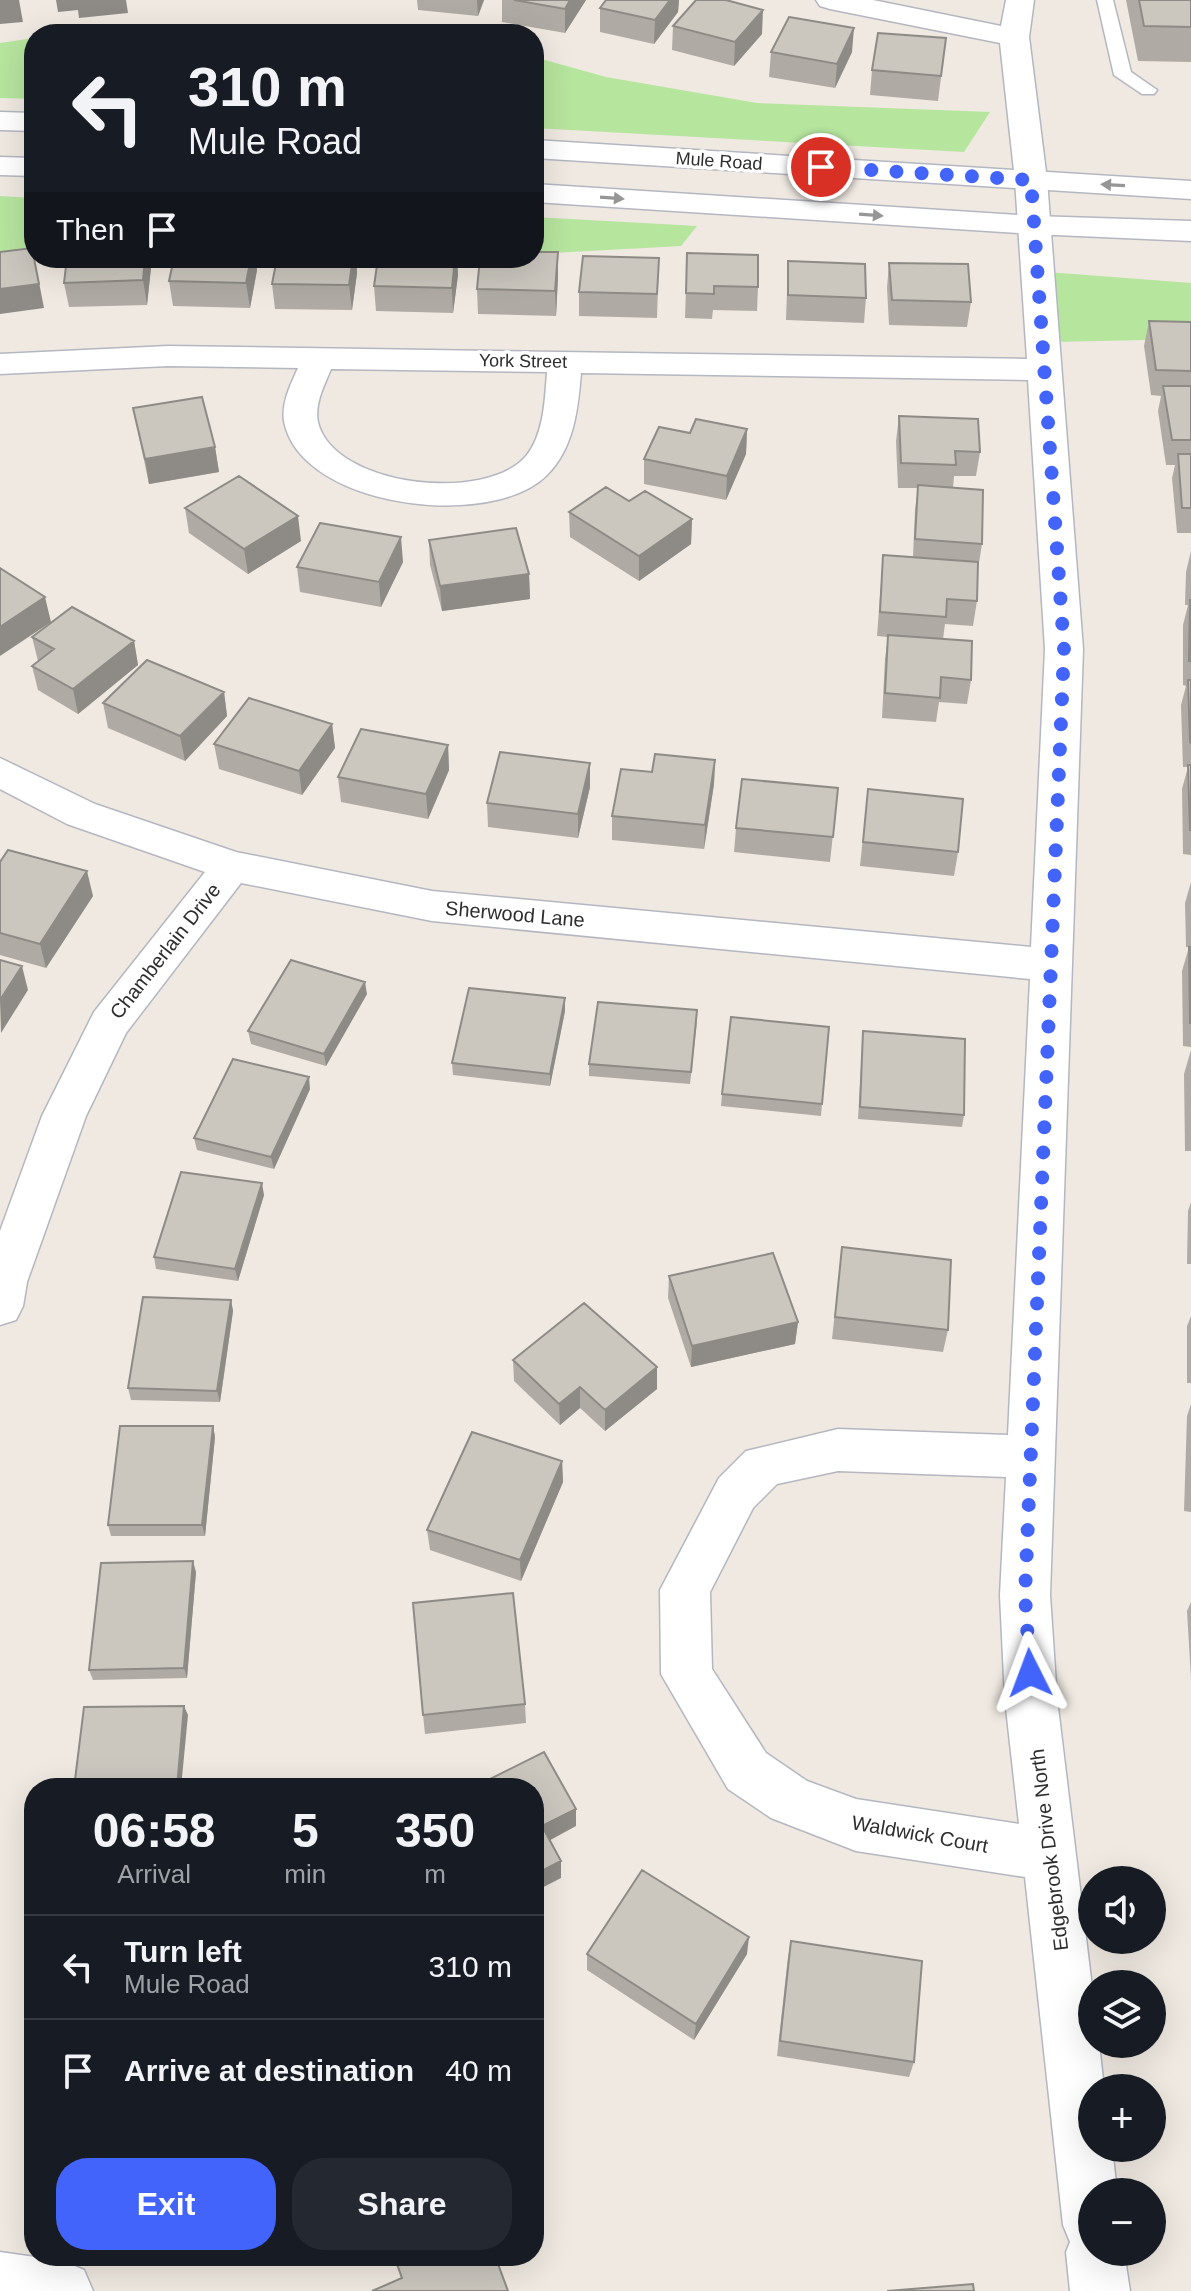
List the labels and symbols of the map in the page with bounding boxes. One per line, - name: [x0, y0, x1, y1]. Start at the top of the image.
- pin: [787, 133, 855, 201]
- street label: Mule Road: [675, 148, 763, 174]
- one-way arrow: [1100, 178, 1125, 191]
- one-way arrow: [600, 192, 625, 205]
- one-way arrow: [859, 208, 884, 221]
- street label: York Street: [479, 350, 567, 372]
- street label: Chamberlain Drive: [105, 879, 225, 1023]
- street label: Sherwood Lane: [444, 897, 586, 931]
- position arrow: [988, 1631, 1072, 1715]
- street label: Edgebrook Drive North: [1026, 1748, 1072, 1952]
- street label: Waldwick Court: [850, 1811, 990, 1857]

